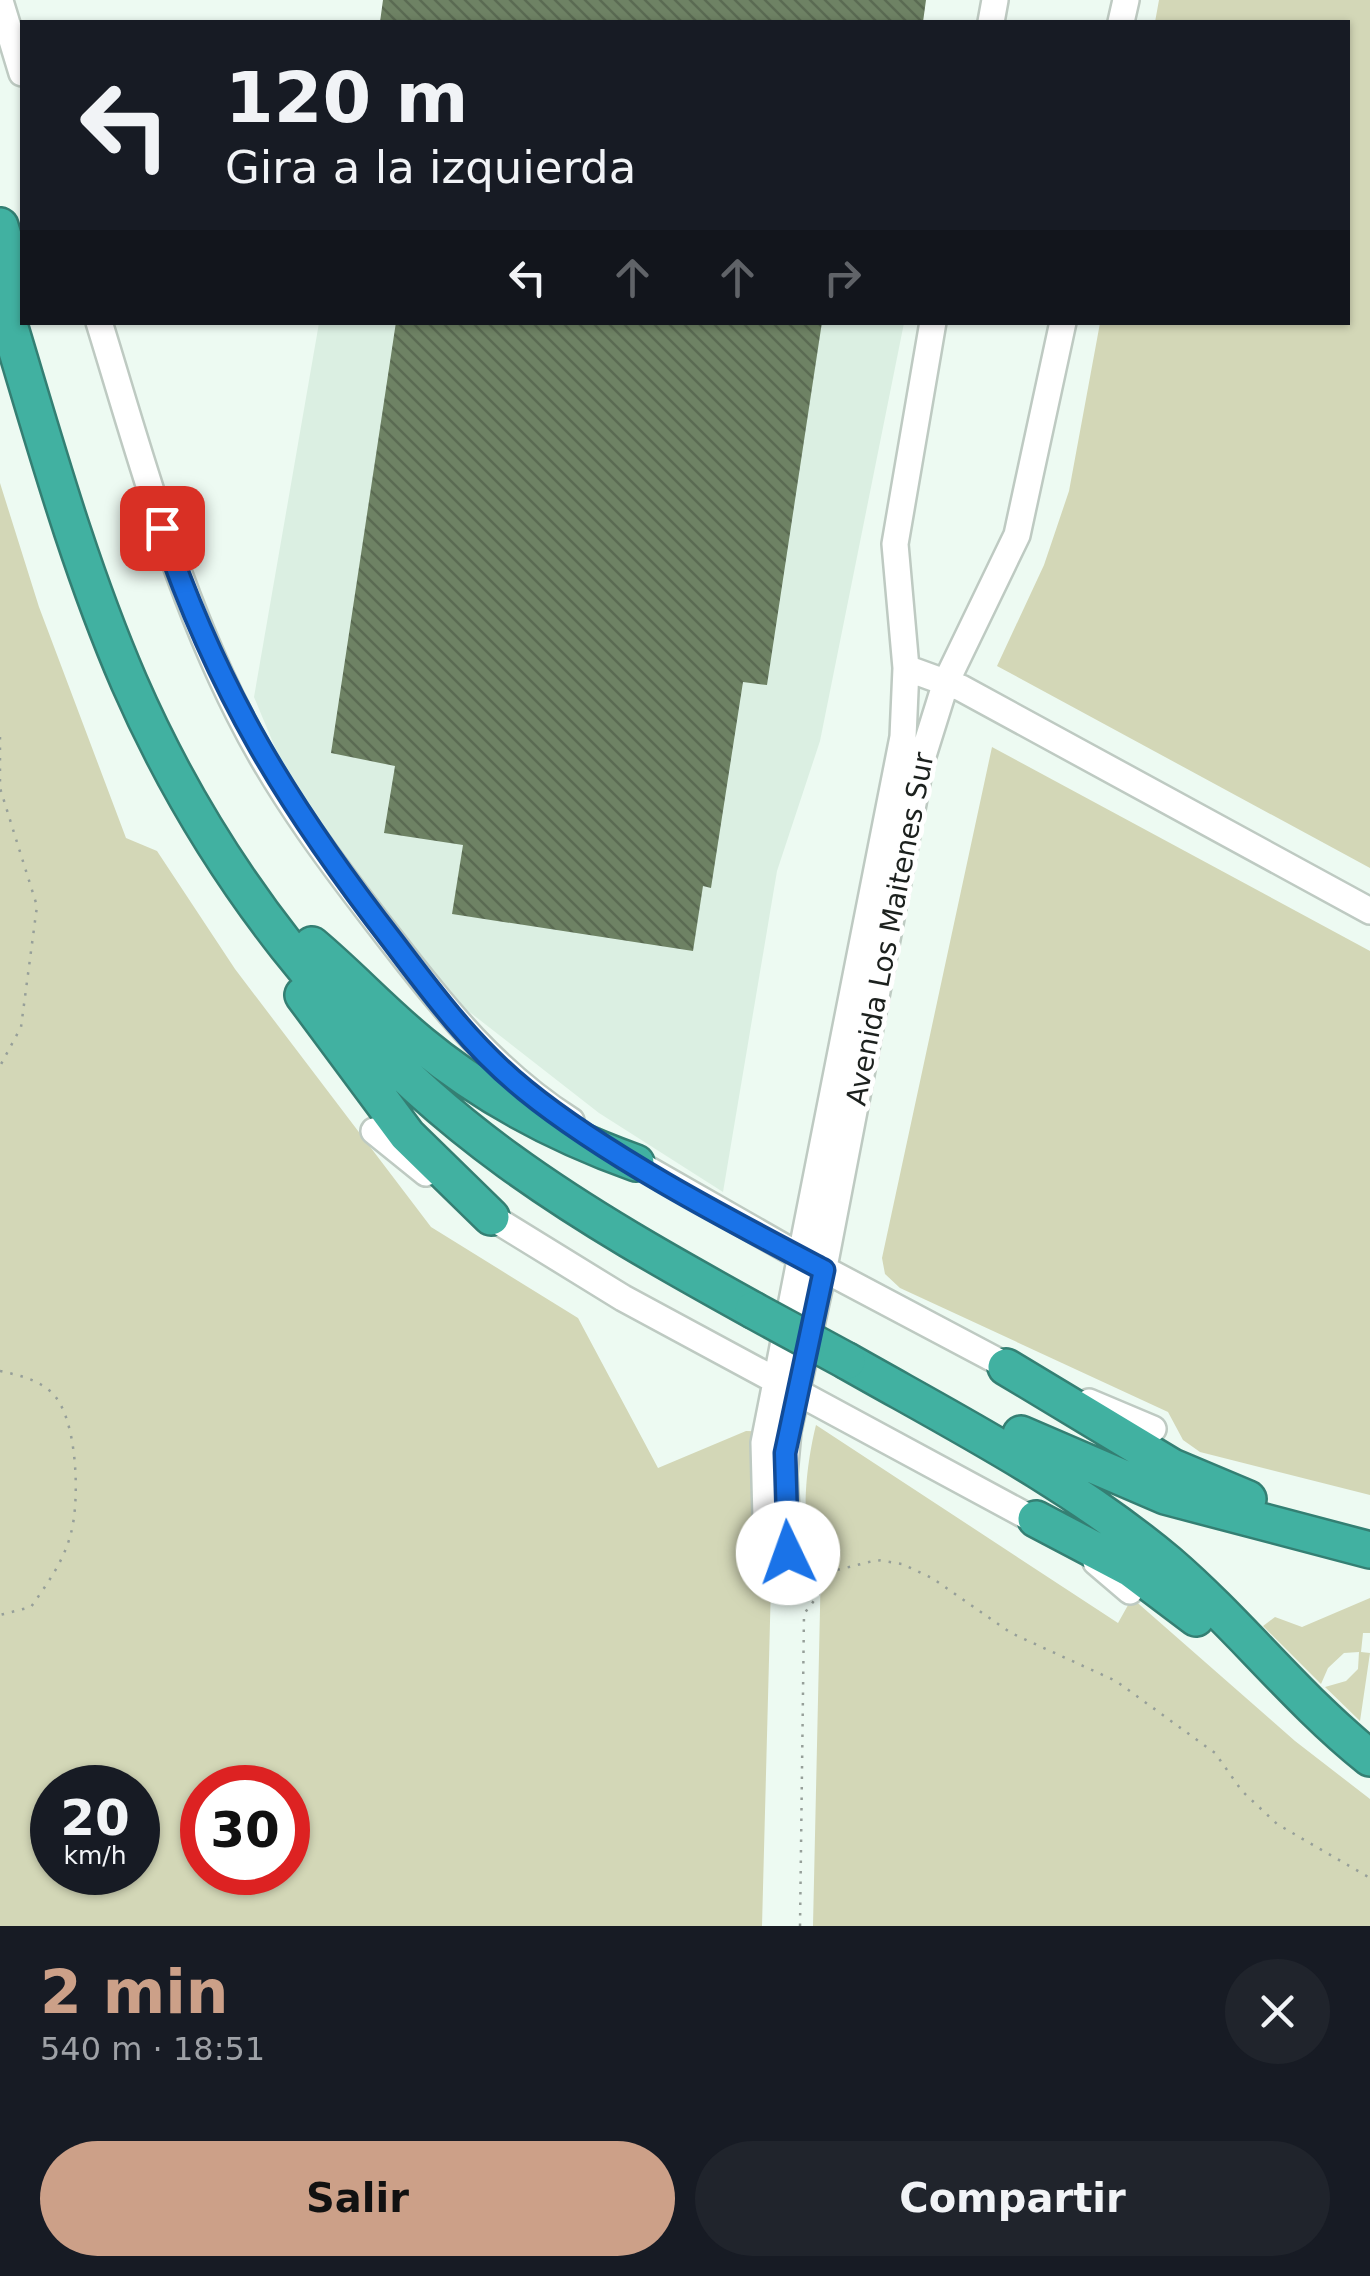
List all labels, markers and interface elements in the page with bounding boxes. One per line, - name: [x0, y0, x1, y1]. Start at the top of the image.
- text: 120 m: [225, 57, 468, 139]
- icon: left: [60, 60, 190, 190]
- text: Gira a la izquierda: [225, 141, 636, 194]
- icon: left: [500, 250, 555, 305]
- icon: ahead: [605, 250, 660, 305]
- icon: ahead: [710, 250, 765, 305]
- icon: right: [815, 250, 870, 305]
- pin: [120, 486, 205, 571]
- icon: arrive: [135, 501, 190, 556]
- street label: Avenida Los Maitenes Sur: [840, 749, 941, 1108]
- position arrow: [736, 1501, 840, 1605]
- speed limit sign: 30: [180, 1765, 310, 1895]
- text: 20: [60, 1789, 130, 1847]
- text: km/h: [63, 1841, 127, 1870]
- text: 2 min: [40, 1957, 228, 2027]
- button: close: [1225, 1959, 1330, 2064]
- text: 540 m · 18:51: [40, 2030, 265, 2068]
- button: Salir: [40, 2141, 675, 2256]
- button: Compartir: [695, 2141, 1330, 2256]

